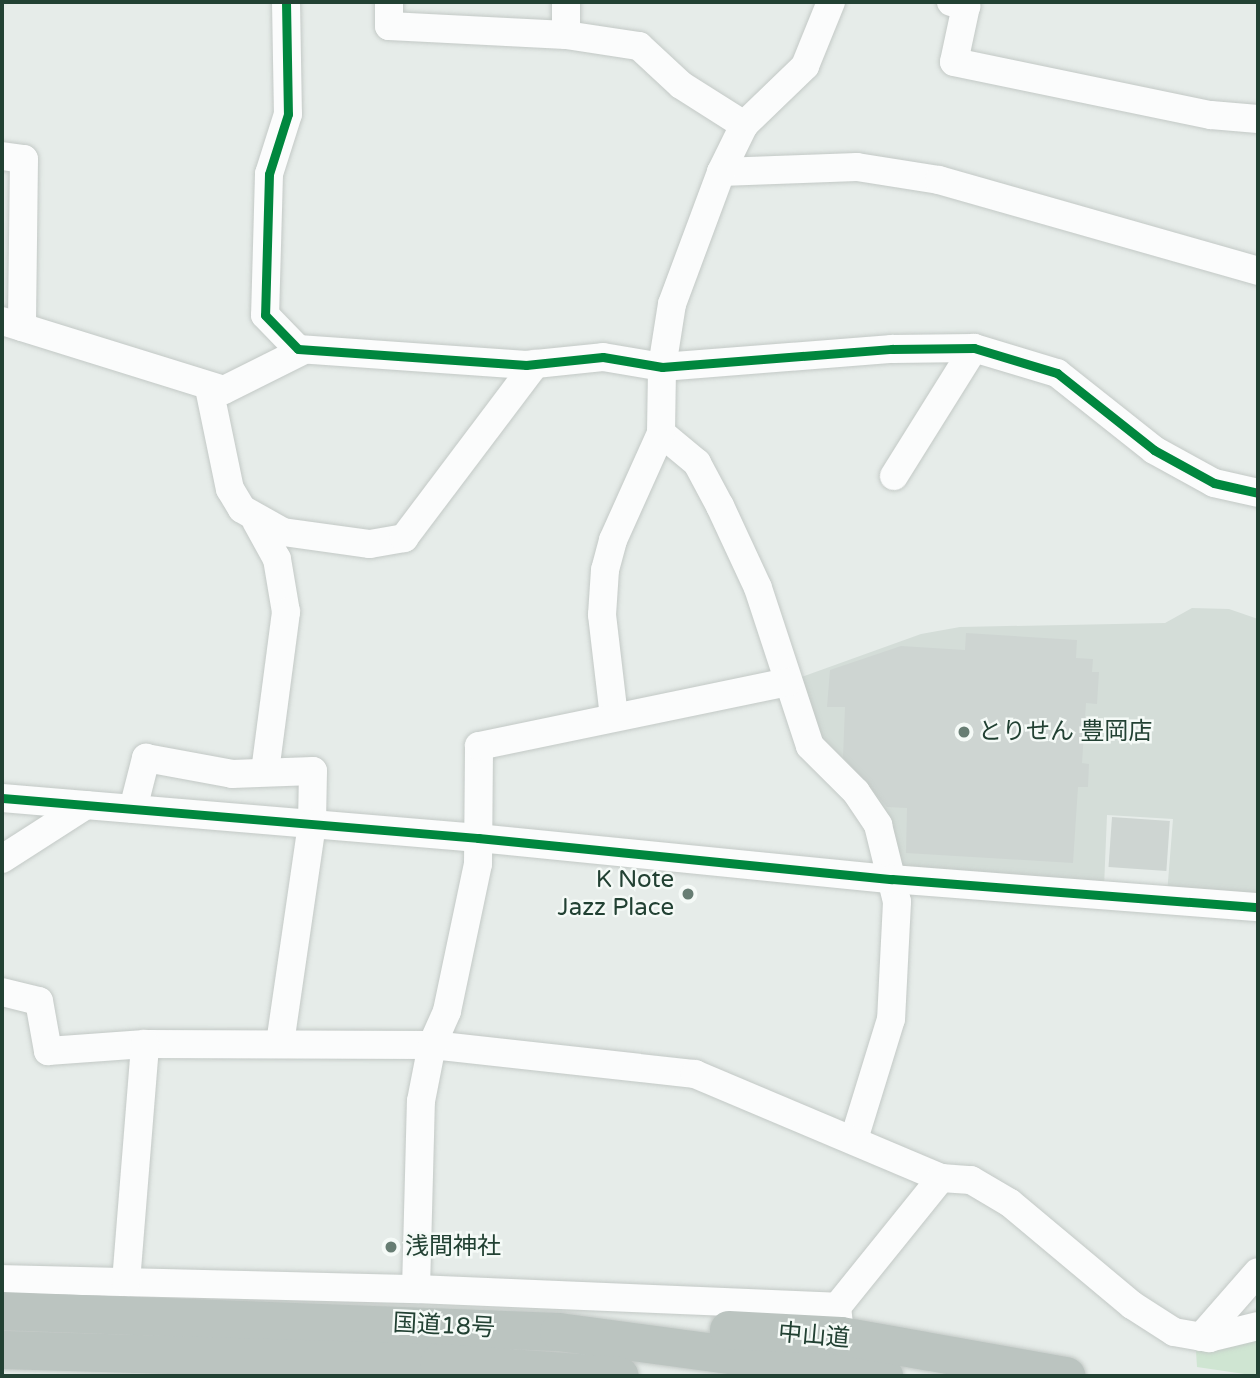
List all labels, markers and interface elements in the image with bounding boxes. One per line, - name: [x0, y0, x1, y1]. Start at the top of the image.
- place label: とりせん 豊岡店: [978, 718, 1152, 746]
- marker: とりせん 豊岡店: [956, 724, 972, 740]
- place label: K Note Jazz Place: [557, 866, 674, 922]
- marker: K Note Jazz Place: [680, 886, 696, 902]
- place label: 浅間神社: [405, 1233, 501, 1261]
- marker: 浅間神社: [383, 1239, 399, 1255]
- street label: 国道18号: [392, 1309, 496, 1343]
- street label: 中山道: [777, 1319, 851, 1353]

